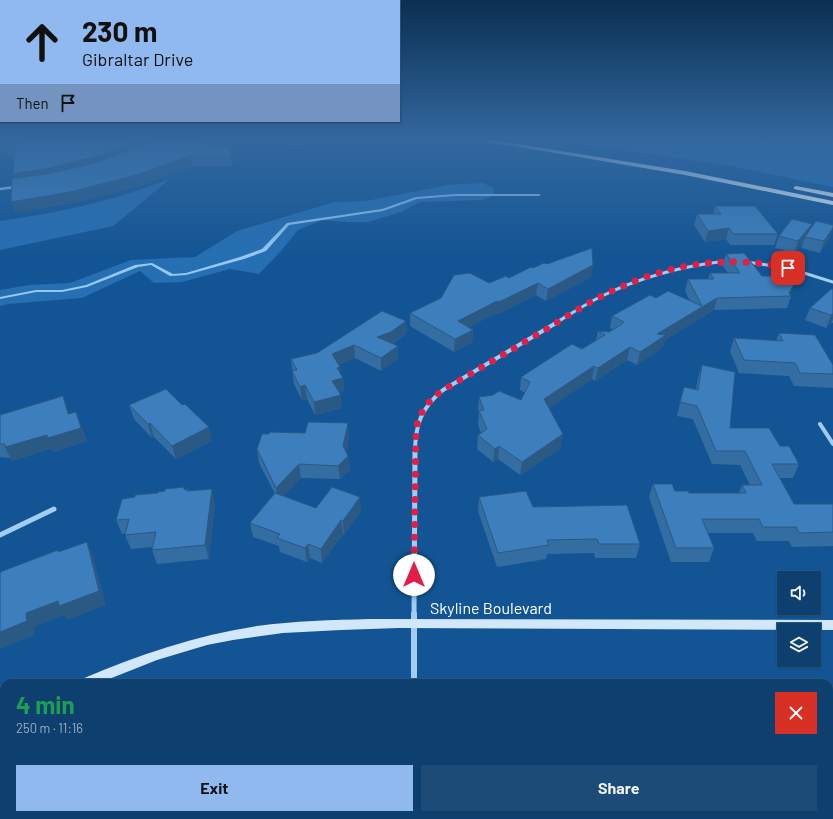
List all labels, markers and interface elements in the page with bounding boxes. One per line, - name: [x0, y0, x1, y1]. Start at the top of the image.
- text: 230 m: [82, 14, 157, 48]
- icon: ahead: [16, 16, 68, 68]
- text: Gibraltar Drive: [82, 48, 193, 70]
- icon: arrive: [57, 92, 79, 114]
- text: Then: [16, 94, 49, 112]
- pin: [771, 251, 805, 285]
- icon: arrive: [777, 257, 799, 279]
- position arrow: [393, 554, 435, 596]
- map controls: [777, 571, 821, 667]
- button: sound: [777, 571, 821, 615]
- street label: Skyline Boulevard: [430, 598, 552, 617]
- button: layers: [777, 623, 821, 667]
- text: 4 min: [16, 690, 75, 719]
- button: close: [775, 692, 817, 734]
- text: 250 m · 11:16: [16, 720, 83, 736]
- button: Exit: [16, 765, 413, 811]
- button: Share: [421, 765, 817, 811]

